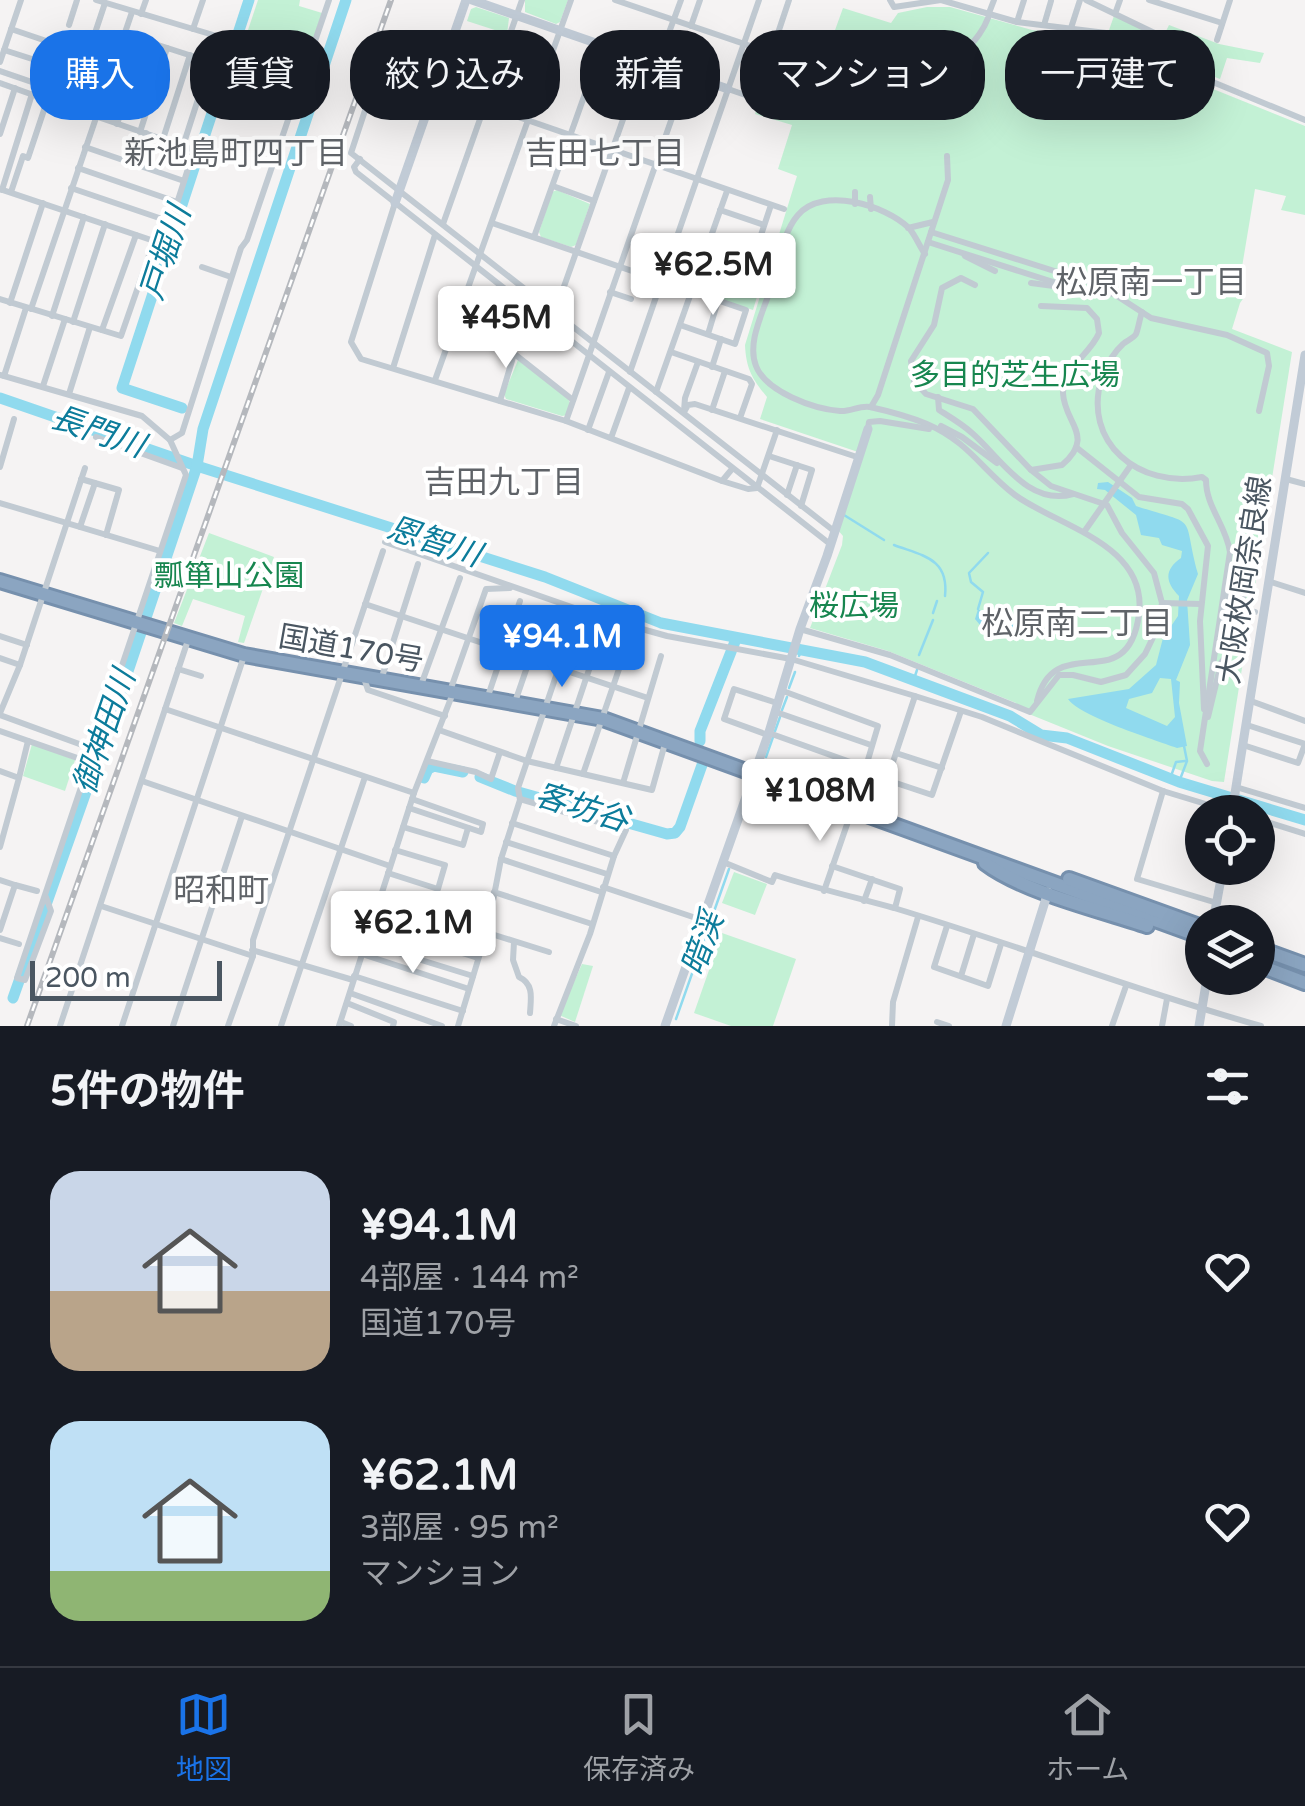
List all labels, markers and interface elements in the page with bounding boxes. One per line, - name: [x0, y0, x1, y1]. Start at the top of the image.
- chip: 購入: [30, 30, 170, 120]
- chip: 賃貸: [190, 30, 330, 120]
- chip: 絞り込み: [350, 30, 560, 120]
- chip: 新着: [580, 30, 720, 120]
- chip: マンション: [740, 30, 985, 120]
- chip: 一戸建て: [1005, 30, 1215, 120]
- district label: 新池島町四丁目: [124, 135, 348, 173]
- district label: 吉田七丁目: [525, 135, 685, 173]
- water label: 戸堀川: [133, 199, 200, 305]
- pin: ¥62.5M: [632, 233, 794, 318]
- text: ¥62.5M: [653, 246, 773, 284]
- district label: 松原南一丁目: [1055, 264, 1247, 302]
- pin: ¥45M: [447, 286, 565, 371]
- text: ¥45M: [460, 299, 552, 337]
- park label: 多目的芝生広場: [910, 357, 1120, 394]
- water label: 長門川: [46, 398, 152, 467]
- district label: 吉田九丁目: [424, 464, 584, 502]
- street label: 大阪枚岡奈良線: [1210, 473, 1280, 687]
- water label: 恩智川: [382, 509, 488, 576]
- park label: 瓢箪山公園: [154, 558, 304, 595]
- park label: 桜広場: [809, 588, 899, 625]
- pin: ¥94.1M: [481, 605, 643, 690]
- district label: 松原南二丁目: [981, 605, 1173, 643]
- street label: 国道170号: [276, 618, 426, 680]
- text: ¥94.1M: [502, 618, 622, 656]
- water label: 御神田川: [66, 662, 145, 799]
- pin: ¥108M: [750, 759, 890, 844]
- text: ¥108M: [764, 772, 876, 810]
- water label: 客坊谷: [531, 776, 636, 841]
- map controls: [1185, 795, 1275, 995]
- button: locate: [1185, 795, 1275, 885]
- district label: 昭和町: [173, 872, 269, 910]
- pin: ¥62.1M: [332, 891, 494, 976]
- text: ¥62.1M: [353, 904, 473, 942]
- water label: 暗渓: [674, 904, 733, 981]
- button: layers: [1185, 905, 1275, 995]
- scale bar: [30, 956, 222, 1000]
- text: 200 m: [45, 961, 131, 995]
- icon: filters: [1200, 1059, 1255, 1114]
- text: 5件の物件: [50, 1066, 244, 1117]
- text: ¥94.1M: [360, 1200, 518, 1251]
- icon: home: [130, 1211, 250, 1331]
- icon: heart: [1200, 1244, 1255, 1299]
- text: 4部屋 · 144 m²: [360, 1259, 579, 1297]
- text: 国道170号: [360, 1305, 516, 1343]
- text: ¥62.1M: [360, 1450, 518, 1501]
- icon: home: [130, 1461, 250, 1581]
- icon: heart: [1200, 1494, 1255, 1549]
- text: 3部屋 · 95 m²: [360, 1509, 559, 1547]
- text: マンション: [360, 1555, 520, 1593]
- tab: 地図: [176, 1687, 232, 1787]
- tab: 保存済み: [583, 1687, 695, 1787]
- tab: ホーム: [1046, 1687, 1129, 1787]

